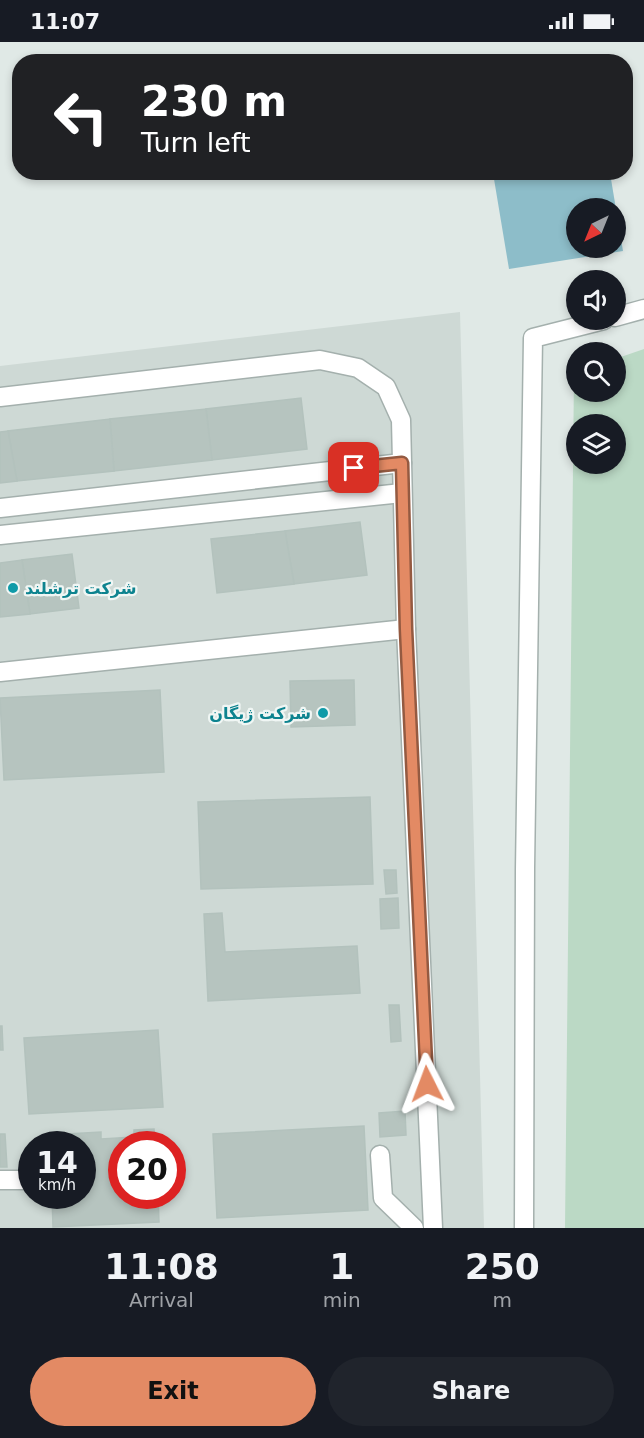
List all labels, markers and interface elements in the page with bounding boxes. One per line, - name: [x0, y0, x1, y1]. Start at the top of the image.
- text: 11:07: [30, 9, 100, 34]
- text: 230 m: [141, 77, 287, 126]
- icon: left: [42, 78, 120, 156]
- text: Turn left: [141, 127, 251, 158]
- north arrow: [566, 198, 626, 258]
- map controls: [566, 198, 626, 474]
- button: sound: [566, 270, 626, 330]
- button: search: [566, 342, 626, 402]
- button: layers: [566, 414, 626, 474]
- pin: [328, 442, 379, 493]
- icon: arrive: [337, 451, 370, 484]
- place label: شرکت ترشلند: [25, 579, 137, 598]
- marker: شرکت ترشلند: [6, 581, 20, 595]
- place label: شرکت ژیگان: [209, 704, 311, 723]
- marker: شرکت ژیگان: [316, 706, 330, 720]
- position arrow: [395, 1052, 459, 1116]
- speed limit sign: 20: [108, 1131, 186, 1209]
- text: 14: [36, 1145, 78, 1180]
- text: km/h: [38, 1176, 76, 1194]
- text: 11:08: [104, 1246, 219, 1287]
- text: 1: [329, 1246, 354, 1287]
- text: 250: [465, 1246, 540, 1287]
- text: Arrival: [129, 1288, 194, 1312]
- text: min: [323, 1288, 361, 1312]
- text: m: [493, 1288, 512, 1312]
- button: Exit: [30, 1357, 316, 1426]
- button: Share: [328, 1357, 614, 1426]

